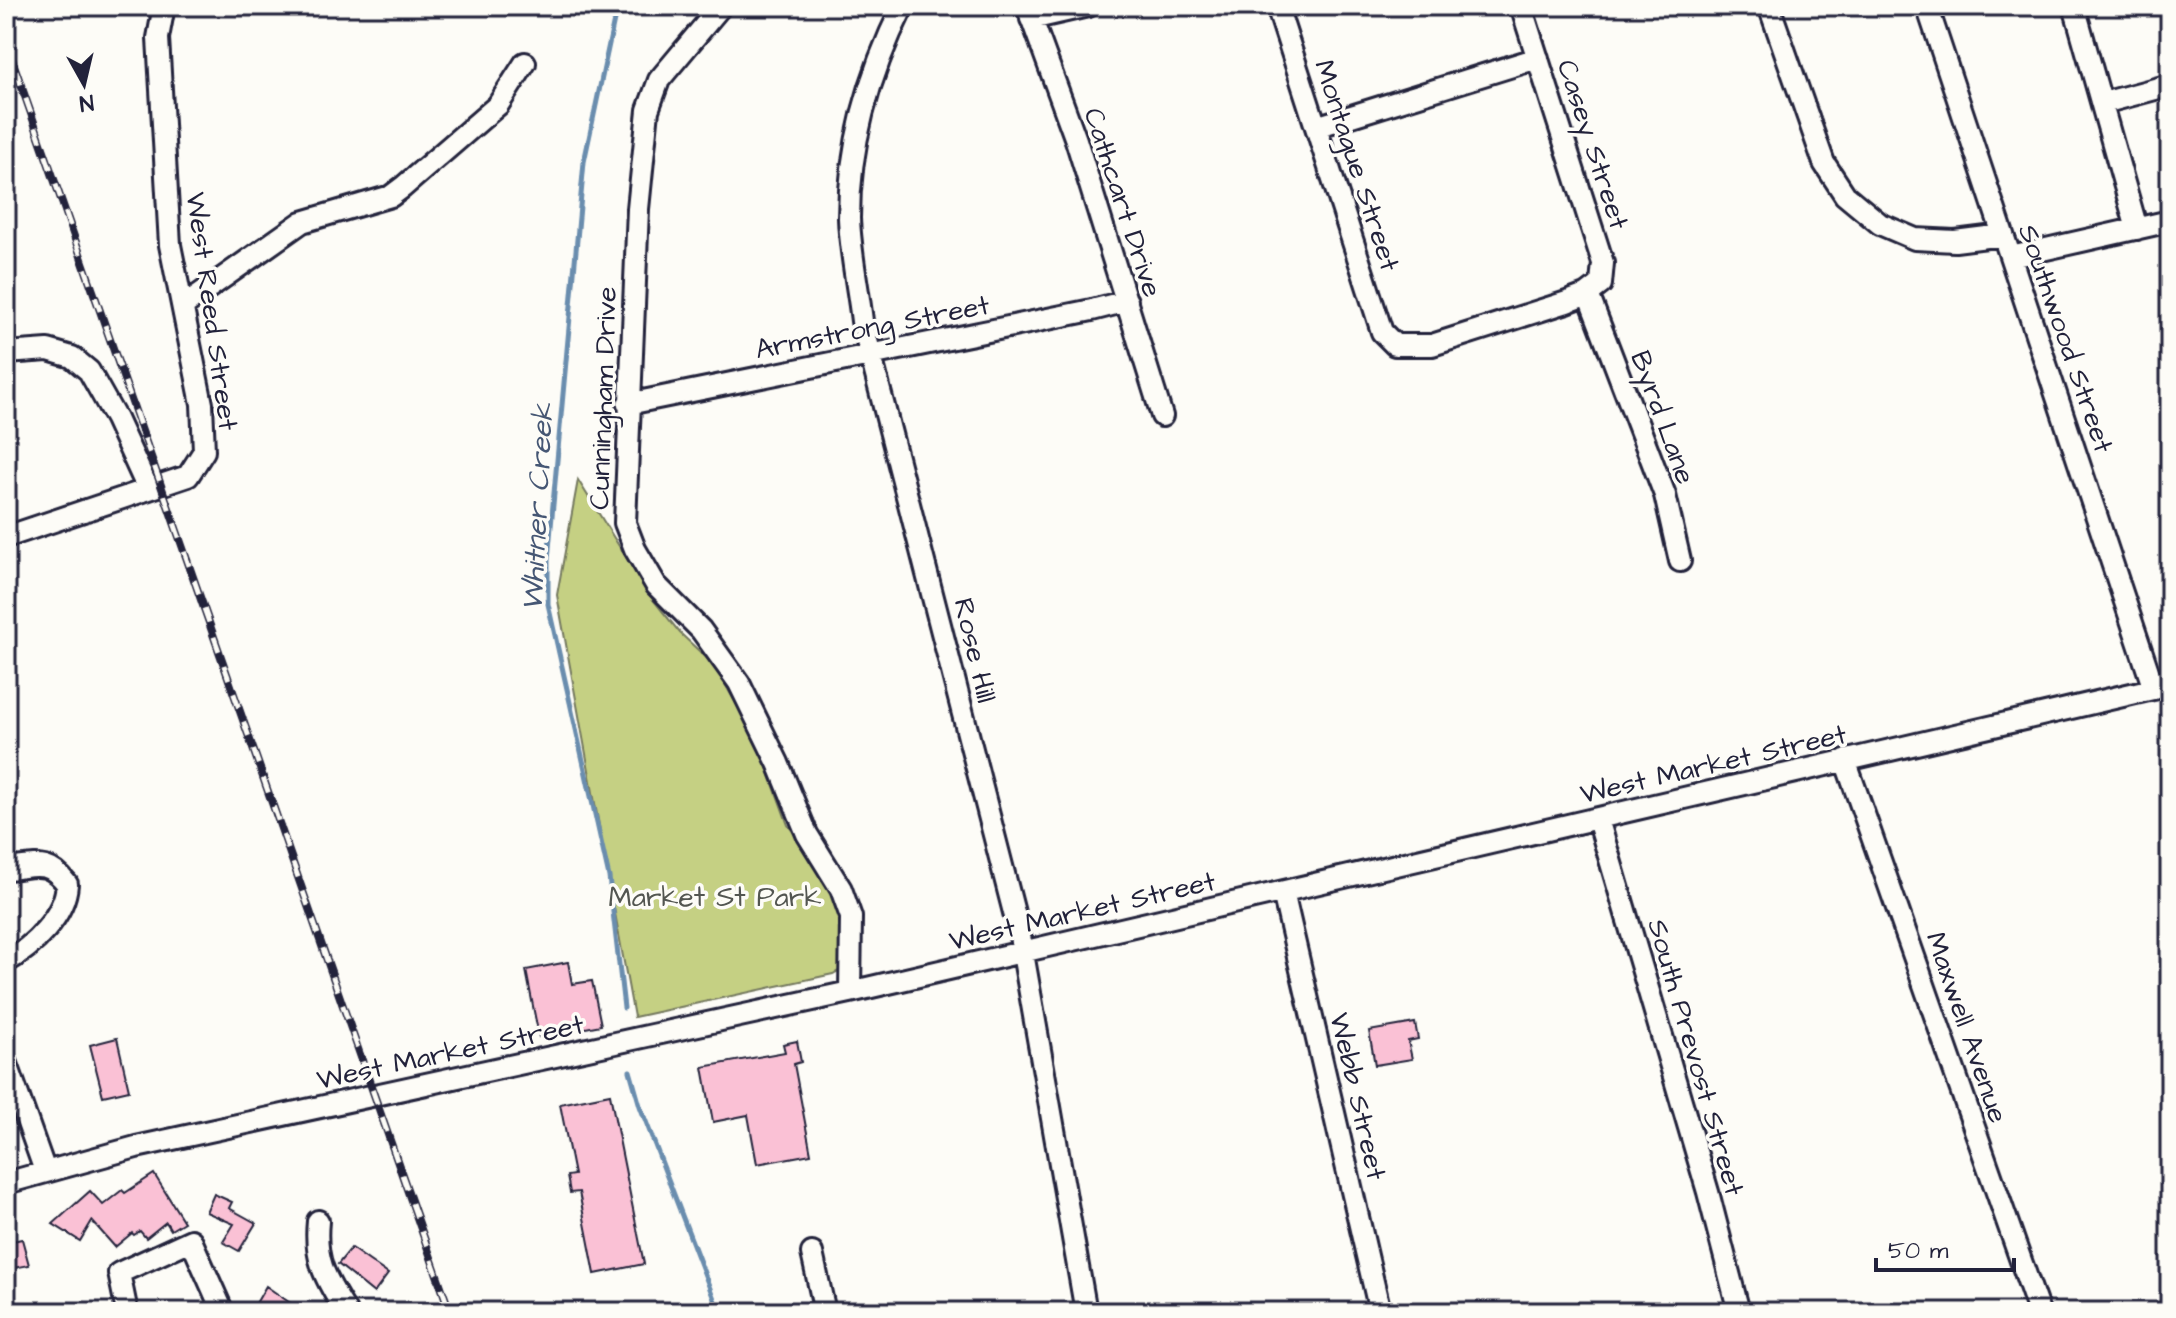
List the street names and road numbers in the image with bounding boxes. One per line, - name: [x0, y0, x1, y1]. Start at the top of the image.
- street label: Montague Street: [1303, 55, 1409, 277]
- street label: Casey Street: [1545, 55, 1639, 236]
- street label: Cathcart Drive: [1074, 103, 1172, 302]
- street label: West Reed Street: [175, 190, 248, 434]
- street label: Southwood Street: [2008, 219, 2123, 459]
- street label: Cunningham Drive: [580, 286, 628, 510]
- street label: Armstrong Street: [752, 286, 994, 370]
- street label: Byrd Lane: [1619, 345, 1705, 490]
- street label: Rose Hill: [944, 594, 1005, 706]
- street label: West Market Street: [1576, 715, 1851, 814]
- street label: West Market Street: [945, 862, 1220, 961]
- street label: South Prevost Street: [1637, 915, 1754, 1201]
- street label: Maxwell Avenue: [1916, 927, 2017, 1128]
- street label: West Market Street: [313, 1005, 588, 1100]
- street label: Webb Street: [1319, 1009, 1396, 1184]

